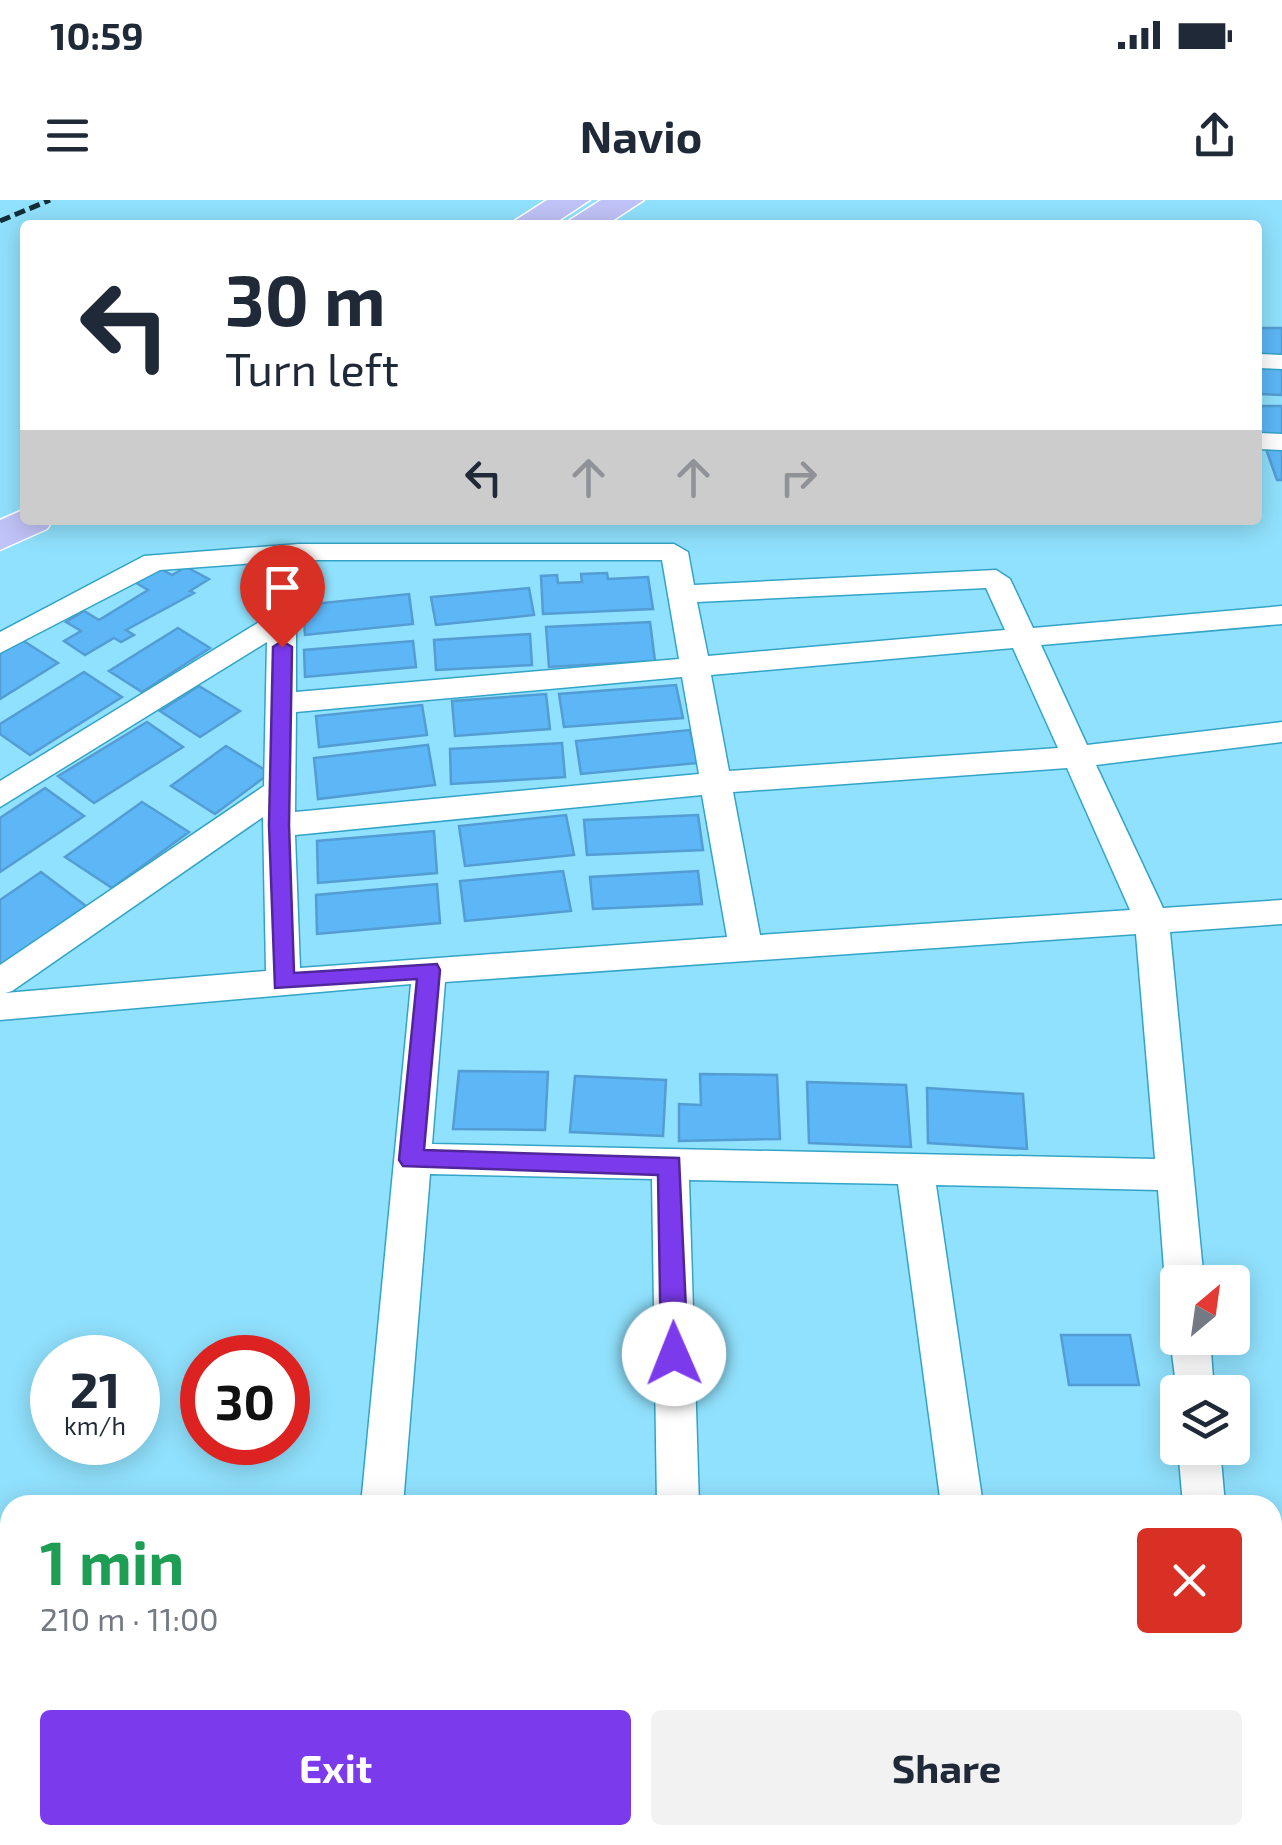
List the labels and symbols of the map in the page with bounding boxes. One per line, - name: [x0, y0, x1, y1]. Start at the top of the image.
- pin: [240, 545, 325, 648]
- north arrow: [1160, 1265, 1250, 1355]
- position arrow: [622, 1302, 726, 1406]
- speed limit sign: 30: [180, 1335, 310, 1465]

